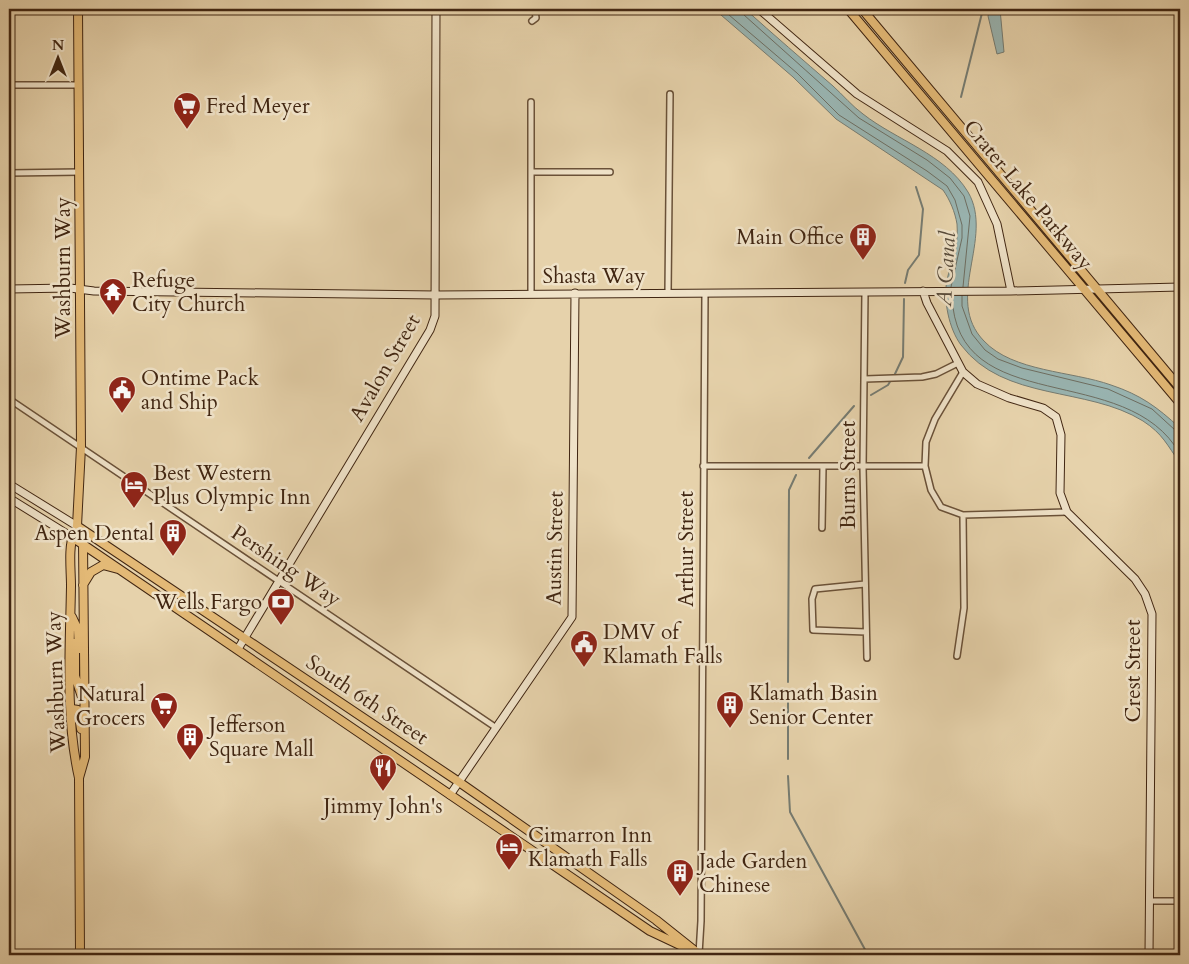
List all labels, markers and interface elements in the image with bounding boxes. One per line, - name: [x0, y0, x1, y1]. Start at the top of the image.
- north arrow: [32, 32, 82, 82]
- text: N: [52, 36, 64, 55]
- supermarket icon: Fred Meyer: [172, 91, 202, 130]
- place label: Fred Meyer: [206, 92, 310, 121]
- street label: Crater Lake Parkway: [957, 114, 1099, 276]
- street label: Washburn Way: [49, 197, 78, 340]
- building icon: Main Office: [848, 222, 878, 261]
- place label: Main Office: [736, 223, 844, 252]
- water label: A Canal: [929, 230, 963, 308]
- street label: Shasta Way: [543, 262, 645, 291]
- place label: Refuge City Church: [132, 266, 246, 319]
- temple icon: Refuge City Church: [98, 277, 128, 316]
- street label: Avalon Street: [343, 309, 428, 427]
- place label: Ontime Pack and Ship: [141, 364, 260, 417]
- public building icon: Ontime Pack and Ship: [107, 375, 137, 414]
- street label: Burns Street: [834, 420, 863, 529]
- place label: Best Western Plus Olympic Inn: [153, 459, 311, 512]
- hotel icon: Best Western Plus Olympic Inn: [119, 470, 149, 509]
- street label: Austin Street: [540, 490, 570, 605]
- street label: Arthur Street: [672, 491, 701, 607]
- building icon: Aspen Dental: [158, 518, 188, 557]
- place label: Aspen Dental: [34, 519, 154, 548]
- street label: Pershing Way: [225, 519, 347, 613]
- bank icon: Wells Fargo: [266, 587, 296, 626]
- place label: Wells Fargo: [153, 588, 262, 617]
- street label: Washburn Way: [39, 610, 73, 755]
- place label: DMV of Klamath Falls: [603, 618, 722, 671]
- street label: Crest Street: [1119, 619, 1148, 723]
- public building icon: DMV of Klamath Falls: [569, 629, 599, 668]
- street label: South 6th Street: [300, 648, 434, 752]
- place label: Klamath Basin Senior Center: [749, 679, 878, 732]
- place label: Natural Grocers: [76, 680, 145, 733]
- building icon: Klamath Basin Senior Center: [715, 690, 745, 729]
- supermarket icon: Natural Grocers: [149, 691, 179, 730]
- place label: Jefferson Square Mall: [206, 711, 314, 764]
- building icon: Jefferson Square Mall: [175, 722, 205, 761]
- restaurant icon: Jimmy John's: [368, 753, 398, 792]
- place label: Jimmy John's: [321, 792, 442, 821]
- place label: Cimarron Inn Klamath Falls: [528, 821, 652, 874]
- hotel icon: Cimarron Inn Klamath Falls: [494, 832, 524, 871]
- place label: Jade Garden Chinese: [696, 847, 808, 900]
- building icon: Jade Garden Chinese: [665, 858, 695, 897]

